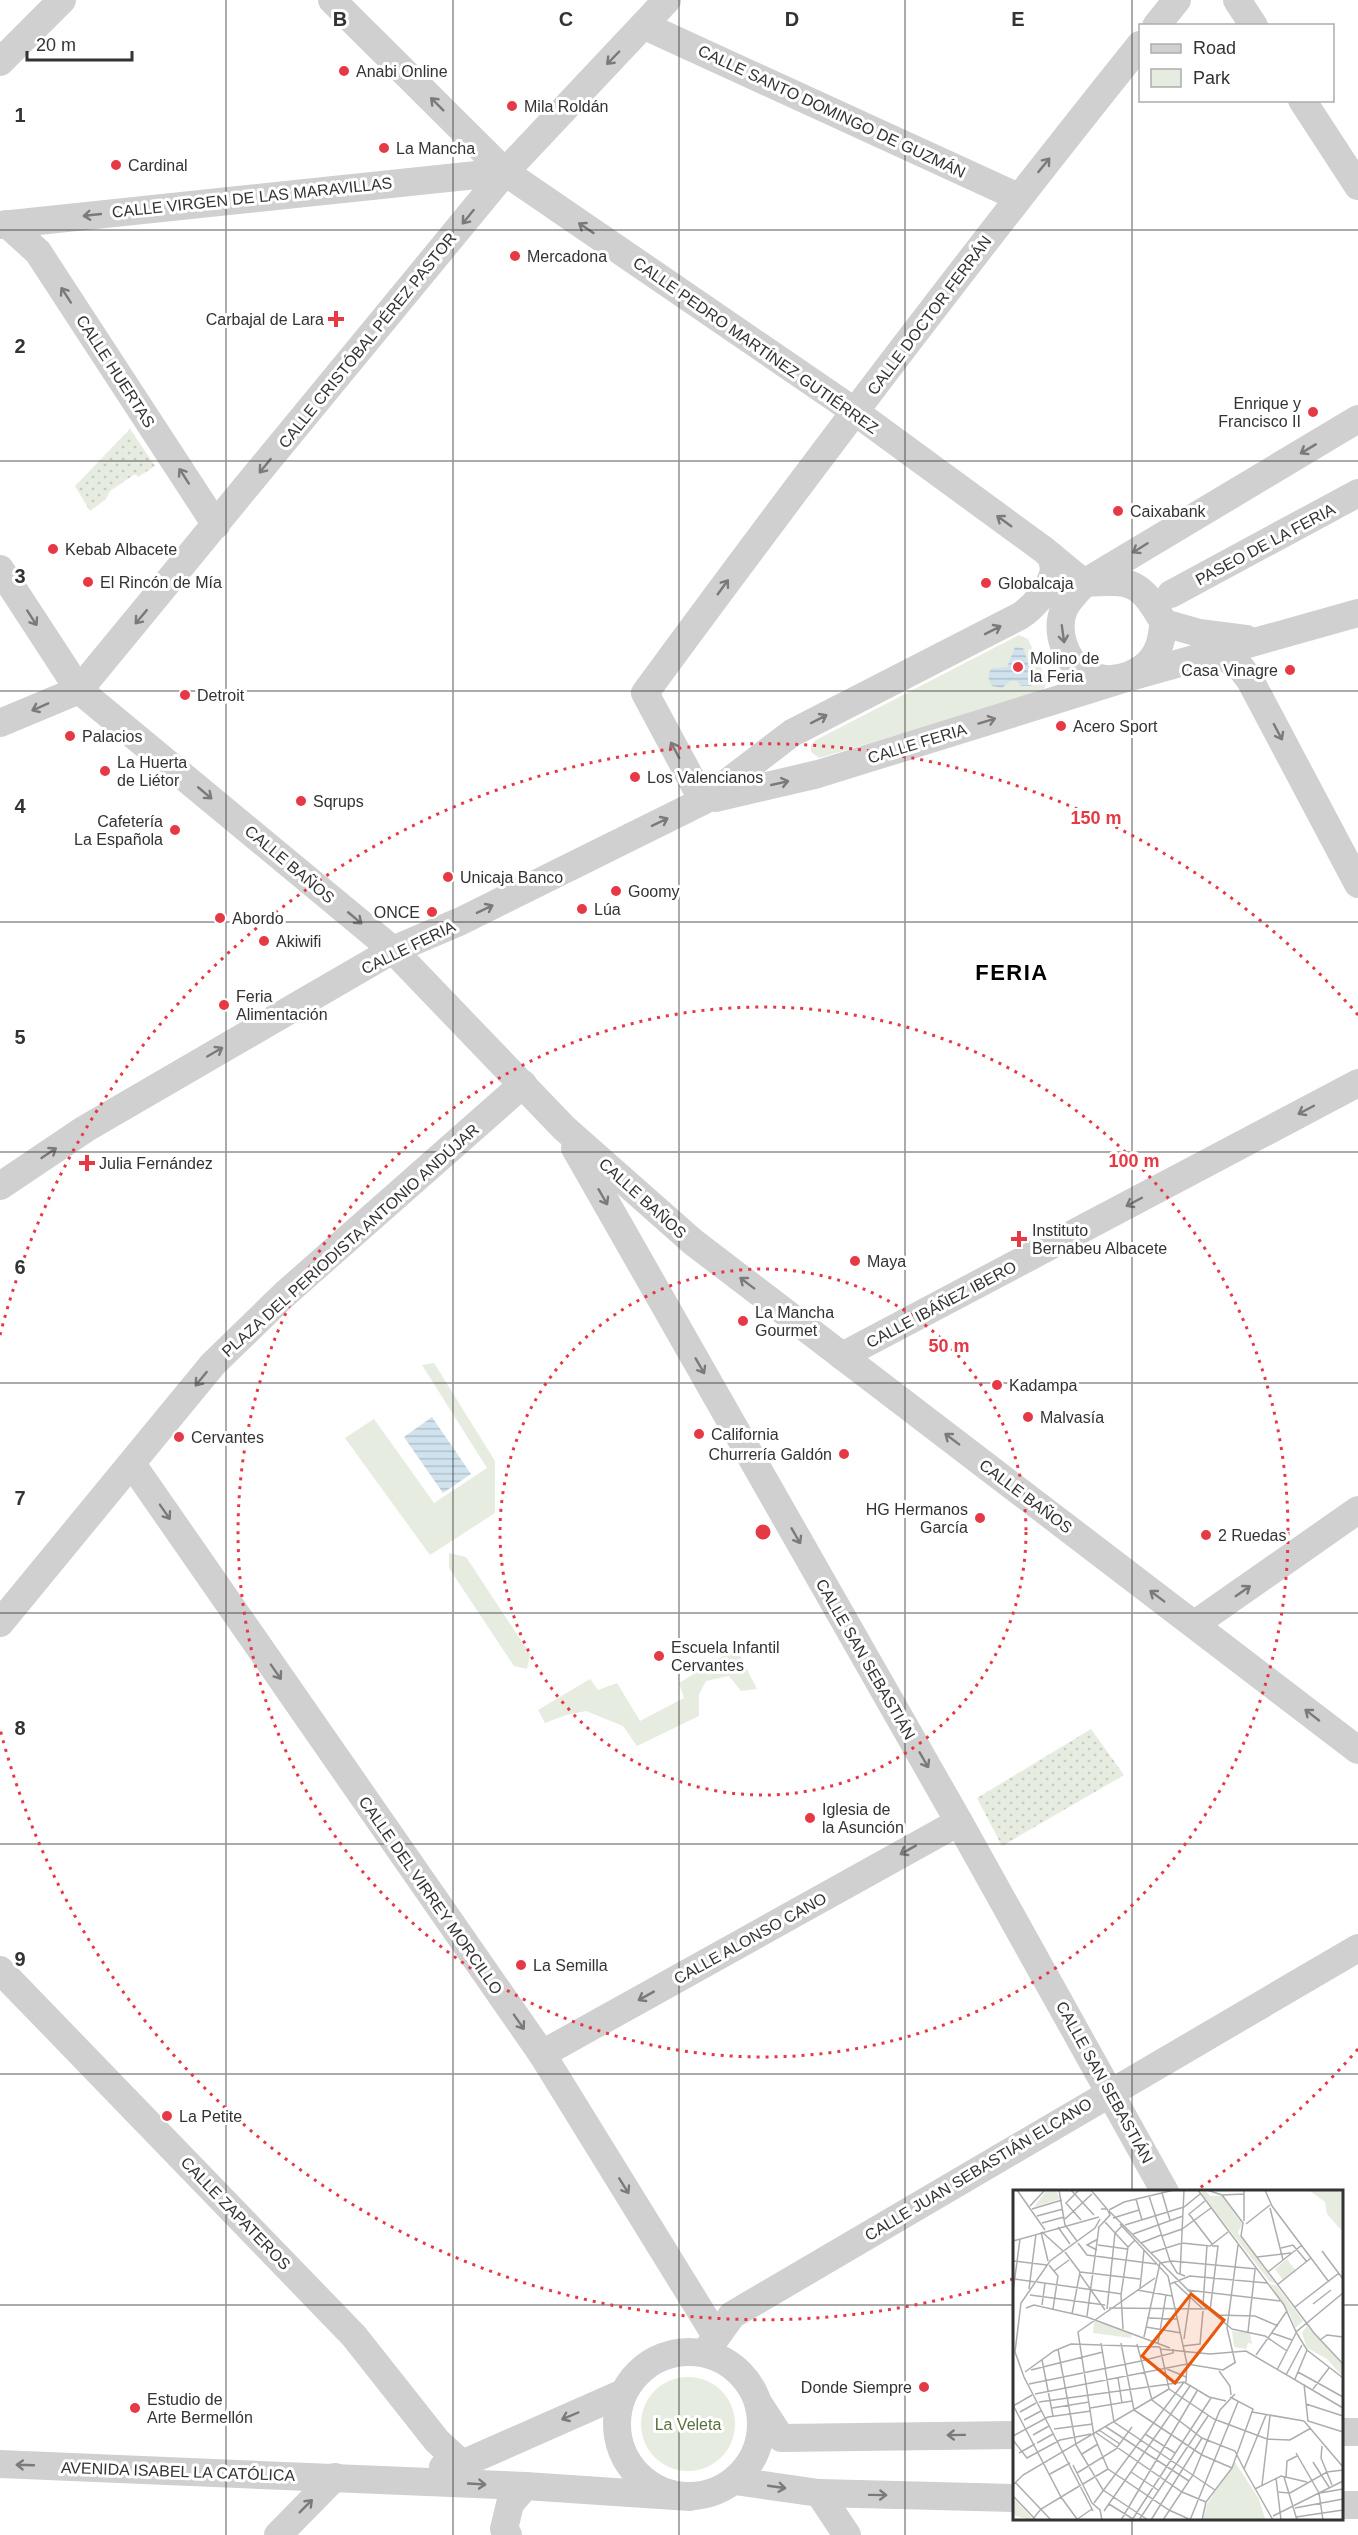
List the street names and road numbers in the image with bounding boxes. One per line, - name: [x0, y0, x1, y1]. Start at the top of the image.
- street label: CALLE SANTO DOMINGO DE GUZMÁN: [695, 41, 969, 181]
- street label: CALLE VIRGEN DE LAS MARAVILLAS: [111, 174, 393, 221]
- street label: CALLE CRISTÓBAL PÉREZ PASTOR: [274, 229, 460, 451]
- street label: CALLE DOCTOR FERRÁN: [863, 232, 995, 398]
- street label: CALLE PEDRO MARTÍNEZ GUTIÉRREZ: [630, 253, 882, 437]
- street label: CALLE HUERTAS: [73, 312, 158, 430]
- street label: PASEO DE LA FERIA: [1193, 500, 1338, 588]
- street label: CALLE FERIA: [866, 720, 969, 767]
- street label: CALLE BAÑOS: [242, 821, 339, 907]
- street label: CALLE FERIA: [359, 917, 458, 978]
- street label: PLAZA DEL PERIODISTA ANTONIO ANDÚJAR: [218, 1120, 482, 1360]
- street label: CALLE BAÑOS: [596, 1153, 691, 1242]
- street label: CALLE IBÁÑEZ IBERO: [863, 1256, 1019, 1351]
- street label: CALLE BAÑOS: [976, 1455, 1076, 1537]
- street label: CALLE SAN SEBASTIÁN: [813, 1576, 919, 1742]
- street label: CALLE DEL VIRREY MORCILLO: [356, 1793, 506, 1997]
- street label: CALLE ALONSO CANO: [671, 1889, 829, 1987]
- street label: CALLE SAN SEBASTIÁN: [1053, 1998, 1157, 2166]
- street label: CALLE JUAN SEBASTIÁN ELCANO: [861, 2094, 1095, 2244]
- street label: CALLE ZAPATEROS: [178, 2154, 294, 2273]
- street label: AVENIDA ISABEL LA CATÓLICA: [61, 2458, 296, 2484]

